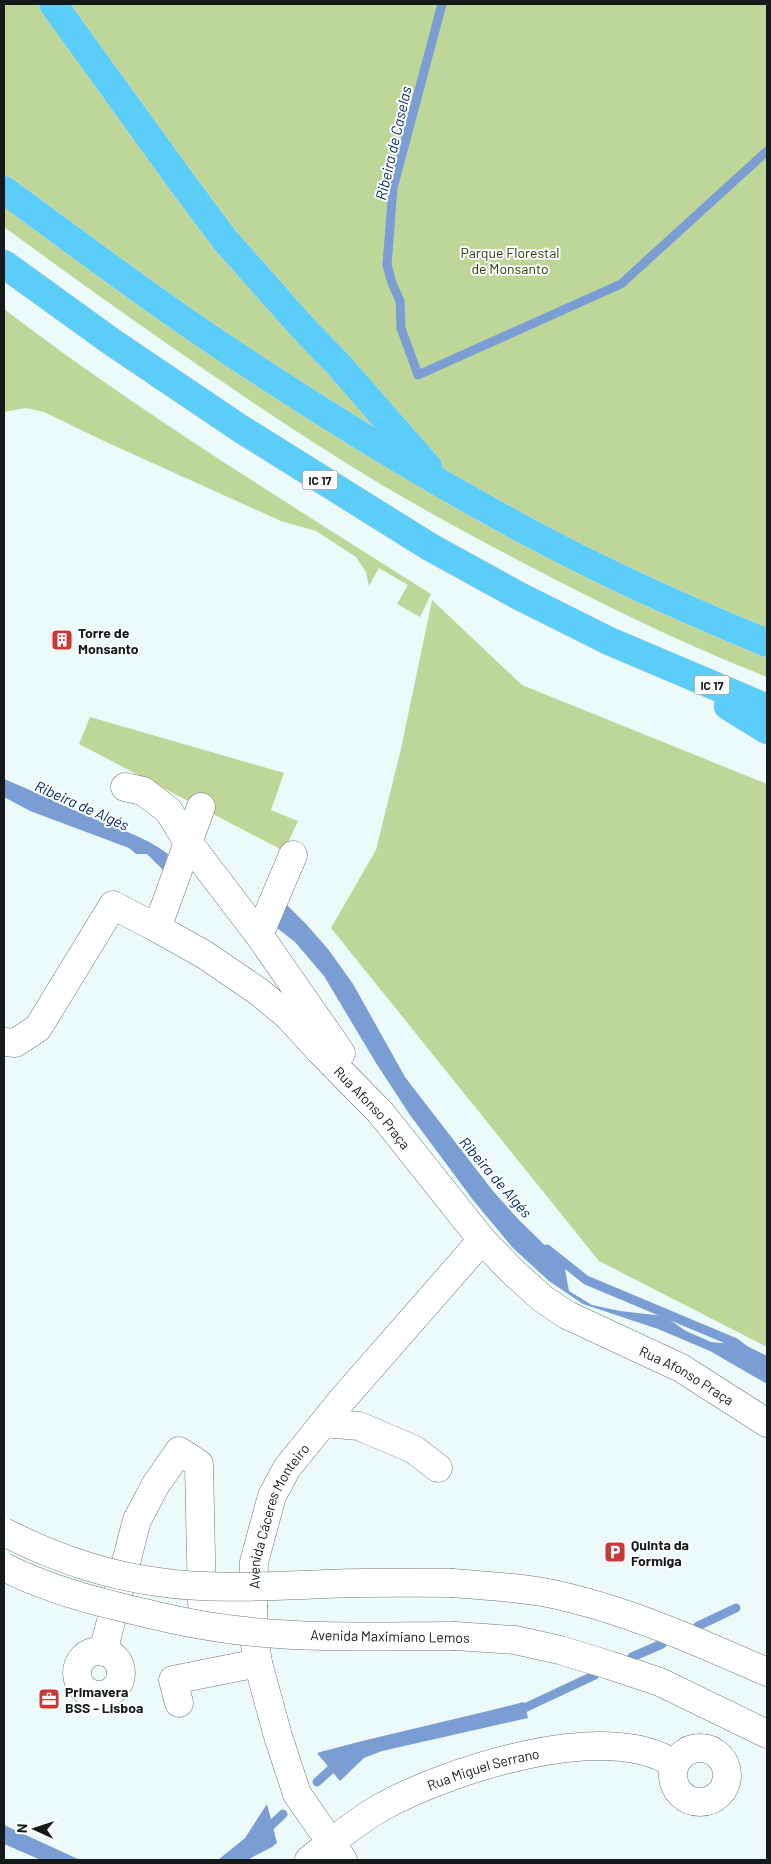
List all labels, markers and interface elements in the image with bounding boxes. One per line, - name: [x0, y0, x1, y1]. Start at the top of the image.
- water label: Ribeira de Caselas: [371, 84, 415, 202]
- park label: Parque Florestal de Monsanto: [460, 244, 560, 277]
- road number: IC 17: [302, 470, 338, 490]
- place label: Torre de Monsanto: [78, 624, 139, 657]
- building icon: Torre de Monsanto: [50, 628, 74, 652]
- road number: IC 17: [694, 676, 730, 694]
- water label: Ribeira de Algés: [32, 776, 132, 834]
- street label: Rua Afonso Praça: [331, 1062, 415, 1152]
- water label: Ribeira de Algés: [456, 1133, 536, 1221]
- street label: Rua Afonso Praça: [637, 1342, 737, 1408]
- street label: Avenida Cáceres Monteiro: [245, 1440, 312, 1589]
- place label: Quinta da Formiga: [631, 1536, 689, 1569]
- parking icon: Quinta da Formiga: [603, 1540, 627, 1564]
- street label: Avenida Maximiano Lemos: [310, 1626, 470, 1646]
- place label: Primavera BSS - Lisboa: [65, 1683, 143, 1716]
- office icon: Primavera BSS - Lisboa: [37, 1687, 61, 1711]
- street label: Rua Miguel Serrano: [424, 1744, 541, 1793]
- north arrow: [10, 1804, 60, 1854]
- text: N: [13, 1823, 30, 1833]

